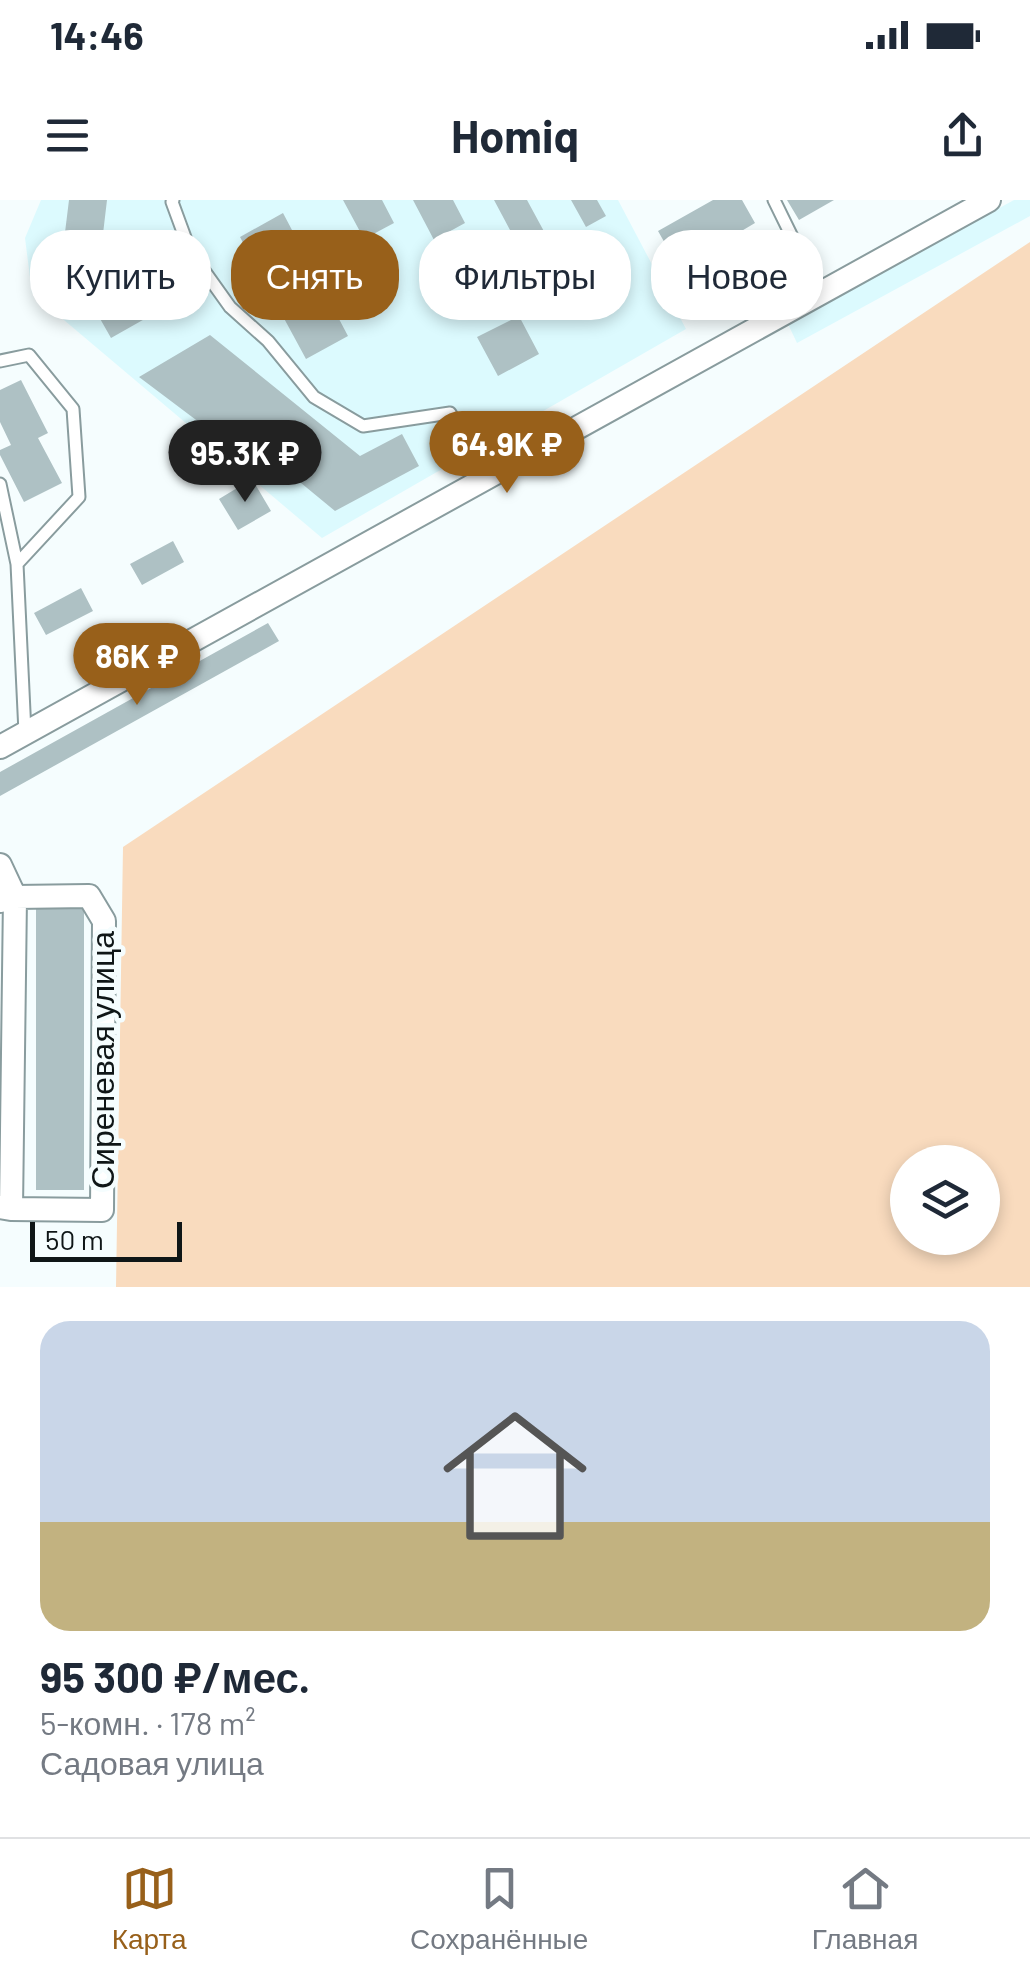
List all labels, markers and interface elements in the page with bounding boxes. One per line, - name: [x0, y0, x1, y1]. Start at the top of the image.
- text: 14:46: [50, 12, 144, 58]
- icon: menu: [40, 108, 95, 163]
- text: Homiq: [451, 108, 579, 162]
- icon: share: [935, 108, 990, 163]
- chip: Купить: [30, 230, 211, 320]
- chip: Снять: [231, 230, 399, 320]
- chip: Фильтры: [419, 230, 631, 320]
- chip: Новое: [651, 230, 823, 320]
- pin: 64.9K ₽: [415, 411, 599, 496]
- pin: 95.3K ₽: [153, 420, 337, 505]
- text: 64.9K ₽: [451, 424, 563, 462]
- text: 95.3K ₽: [190, 433, 300, 471]
- pin: 86K ₽: [67, 623, 207, 708]
- text: 86K ₽: [95, 636, 179, 674]
- street label: Сиреневая улица: [82, 931, 121, 1189]
- map controls: [890, 1145, 1000, 1255]
- button: layers: [890, 1145, 1000, 1255]
- scale bar: [30, 1217, 182, 1262]
- text: 50 m: [45, 1222, 104, 1256]
- icon: home: [425, 1386, 605, 1566]
- text: 95 300 ₽/мес.: [40, 1651, 310, 1701]
- text: 5-комн. · 178 m²: [40, 1703, 256, 1741]
- text: Садовая улица: [40, 1743, 264, 1781]
- tab: Карта: [112, 1861, 187, 1956]
- tab: Сохранённые: [410, 1861, 588, 1956]
- tab: Главная: [812, 1861, 918, 1956]

